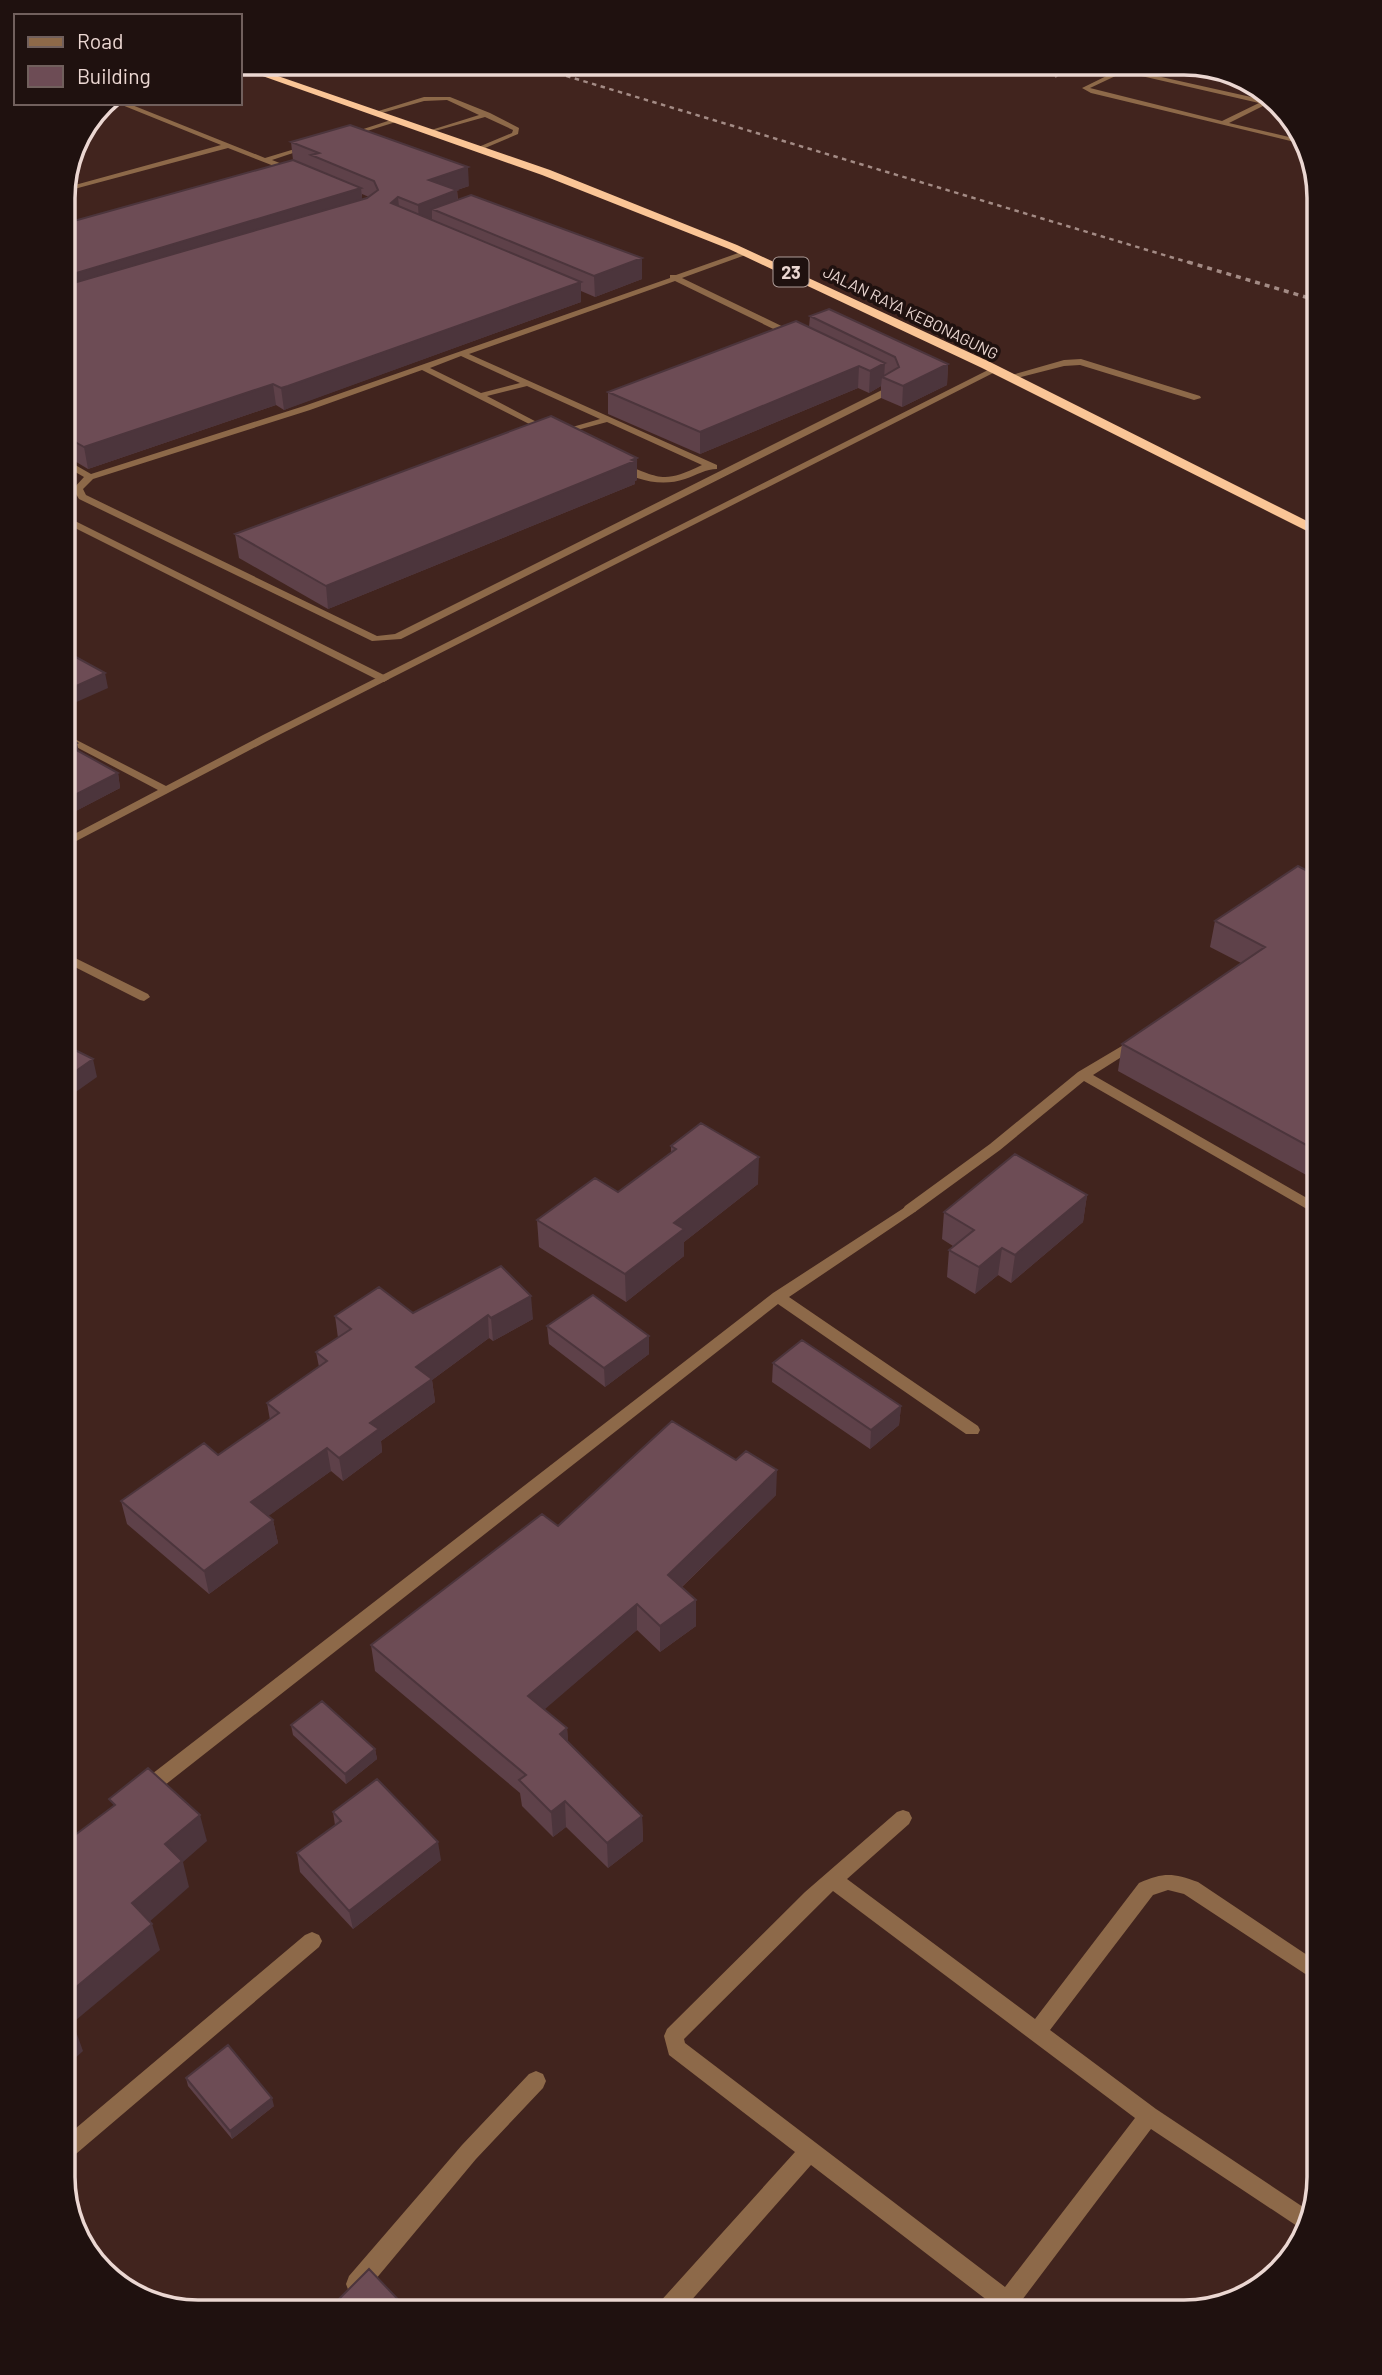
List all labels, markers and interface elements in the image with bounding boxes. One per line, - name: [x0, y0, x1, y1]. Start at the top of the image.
- legend: [14, 14, 242, 105]
- text: Road: [77, 28, 123, 53]
- text: Building: [77, 63, 151, 88]
- road number: 23: [774, 258, 808, 286]
- street label: JALAN RAYA KEBONAGUNG: [820, 261, 1002, 363]

